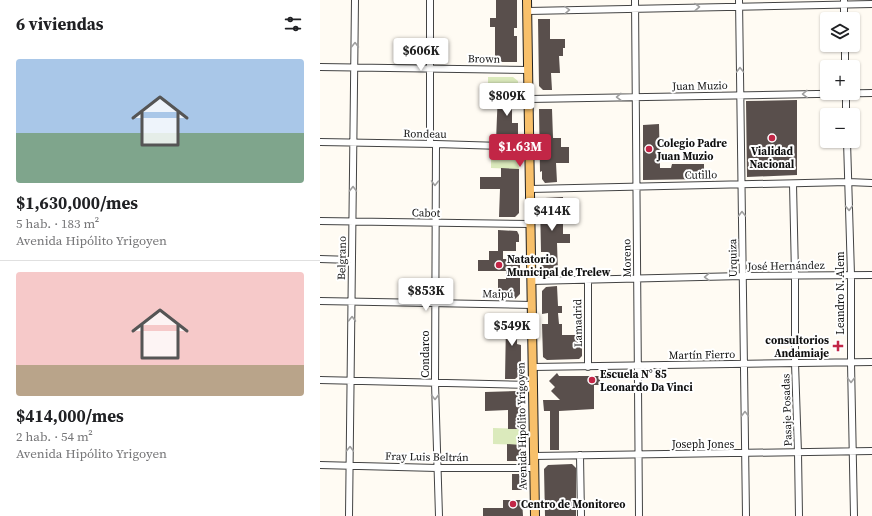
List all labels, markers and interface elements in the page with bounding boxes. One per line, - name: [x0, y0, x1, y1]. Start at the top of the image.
- one-way arrow: [694, 3, 700, 11]
- one-way arrow: [564, 6, 570, 14]
- text: 6 viviendas: [16, 12, 103, 36]
- map controls: [820, 12, 860, 148]
- button: layers: [820, 12, 860, 52]
- icon: filters: [282, 13, 304, 35]
- pin: $606K: [393, 38, 449, 72]
- one-way arrow: [350, 42, 359, 48]
- text: $606K: [402, 42, 440, 59]
- street label: Brown: [468, 51, 501, 67]
- button: +: [820, 60, 860, 100]
- one-way arrow: [735, 67, 744, 73]
- street label: Juan Muzio: [671, 78, 728, 94]
- pin: $809K: [479, 83, 535, 117]
- icon: home: [124, 85, 196, 157]
- text: $809K: [488, 87, 526, 104]
- one-way arrow: [802, 90, 808, 98]
- one-way arrow: [616, 93, 622, 102]
- button: −: [820, 108, 860, 148]
- street label: Rondeau: [403, 126, 447, 142]
- marker: Vialidad Nacional: [767, 133, 777, 143]
- pin: $1.63M: [487, 134, 553, 168]
- place label: Colegio Padre Juan Muzio: [656, 136, 727, 164]
- text: $1.63M: [498, 138, 542, 155]
- marker: Colegio Padre Juan Muzio: [644, 144, 654, 154]
- place label: Vialidad Nacional: [750, 144, 795, 172]
- street label: Cutillo: [685, 167, 717, 183]
- one-way arrow: [431, 180, 439, 186]
- one-way arrow: [349, 186, 357, 192]
- text: $1,630,000/mes: [16, 191, 138, 215]
- pin: $414K: [524, 198, 580, 232]
- text: $414K: [533, 202, 571, 219]
- street label: Cabot: [412, 205, 441, 221]
- one-way arrow: [845, 205, 853, 211]
- one-way arrow: [738, 211, 746, 217]
- text: 5 hab. · 183 m²: [16, 215, 99, 232]
- text: Avenida Hipólito Yrigoyen: [16, 232, 167, 249]
- street label: Belgrano: [334, 236, 350, 280]
- street label: Urquiza: [725, 238, 741, 277]
- street label: Moreno: [619, 239, 635, 277]
- street label: Leandro N. Alem: [833, 251, 848, 335]
- place label: Natatorio Municipal de Trelew: [507, 252, 611, 280]
- street label: José Hernández: [746, 258, 825, 274]
- marker: Natatorio Municipal de Trelew: [494, 260, 504, 270]
- one-way arrow: [704, 273, 710, 281]
- pin: $853K: [398, 278, 454, 312]
- text: $853K: [407, 282, 445, 299]
- street label: Maipú: [482, 286, 514, 302]
- icon: home: [124, 298, 196, 370]
- street label: Lamadrid: [570, 298, 586, 347]
- pin: $549K: [484, 313, 540, 347]
- one-way arrow: [347, 316, 356, 322]
- text: $549K: [493, 317, 531, 334]
- street label: Condarco: [418, 330, 433, 378]
- place label: consultorios Andamiaje: [765, 333, 829, 361]
- marker: consultorios Andamiaje: [832, 340, 844, 352]
- street label: Martín Fierro: [669, 347, 735, 363]
- street label: Avenida Hipólito Yrigoyen: [513, 362, 531, 490]
- place label: Escuela N° 85 Leonardo Da Vinci: [600, 367, 693, 395]
- street label: Pasaje Posadas: [778, 373, 796, 447]
- marker: Escuela N° 85 Leonardo Da Vinci: [587, 375, 597, 385]
- one-way arrow: [847, 377, 855, 383]
- one-way arrow: [431, 394, 439, 400]
- text: $414,000/mes: [16, 404, 124, 428]
- one-way arrow: [741, 411, 749, 417]
- text: 2 hab. · 54 m²: [16, 428, 93, 445]
- street label: Joseph Jones: [671, 437, 735, 452]
- text: Avenida Hipólito Yrigoyen: [16, 445, 167, 462]
- one-way arrow: [346, 446, 354, 452]
- street label: Fray Luis Beltrán: [385, 449, 469, 465]
- place label: Centro de Monitoreo: [521, 497, 625, 512]
- marker: Centro de Monitoreo: [508, 499, 518, 509]

